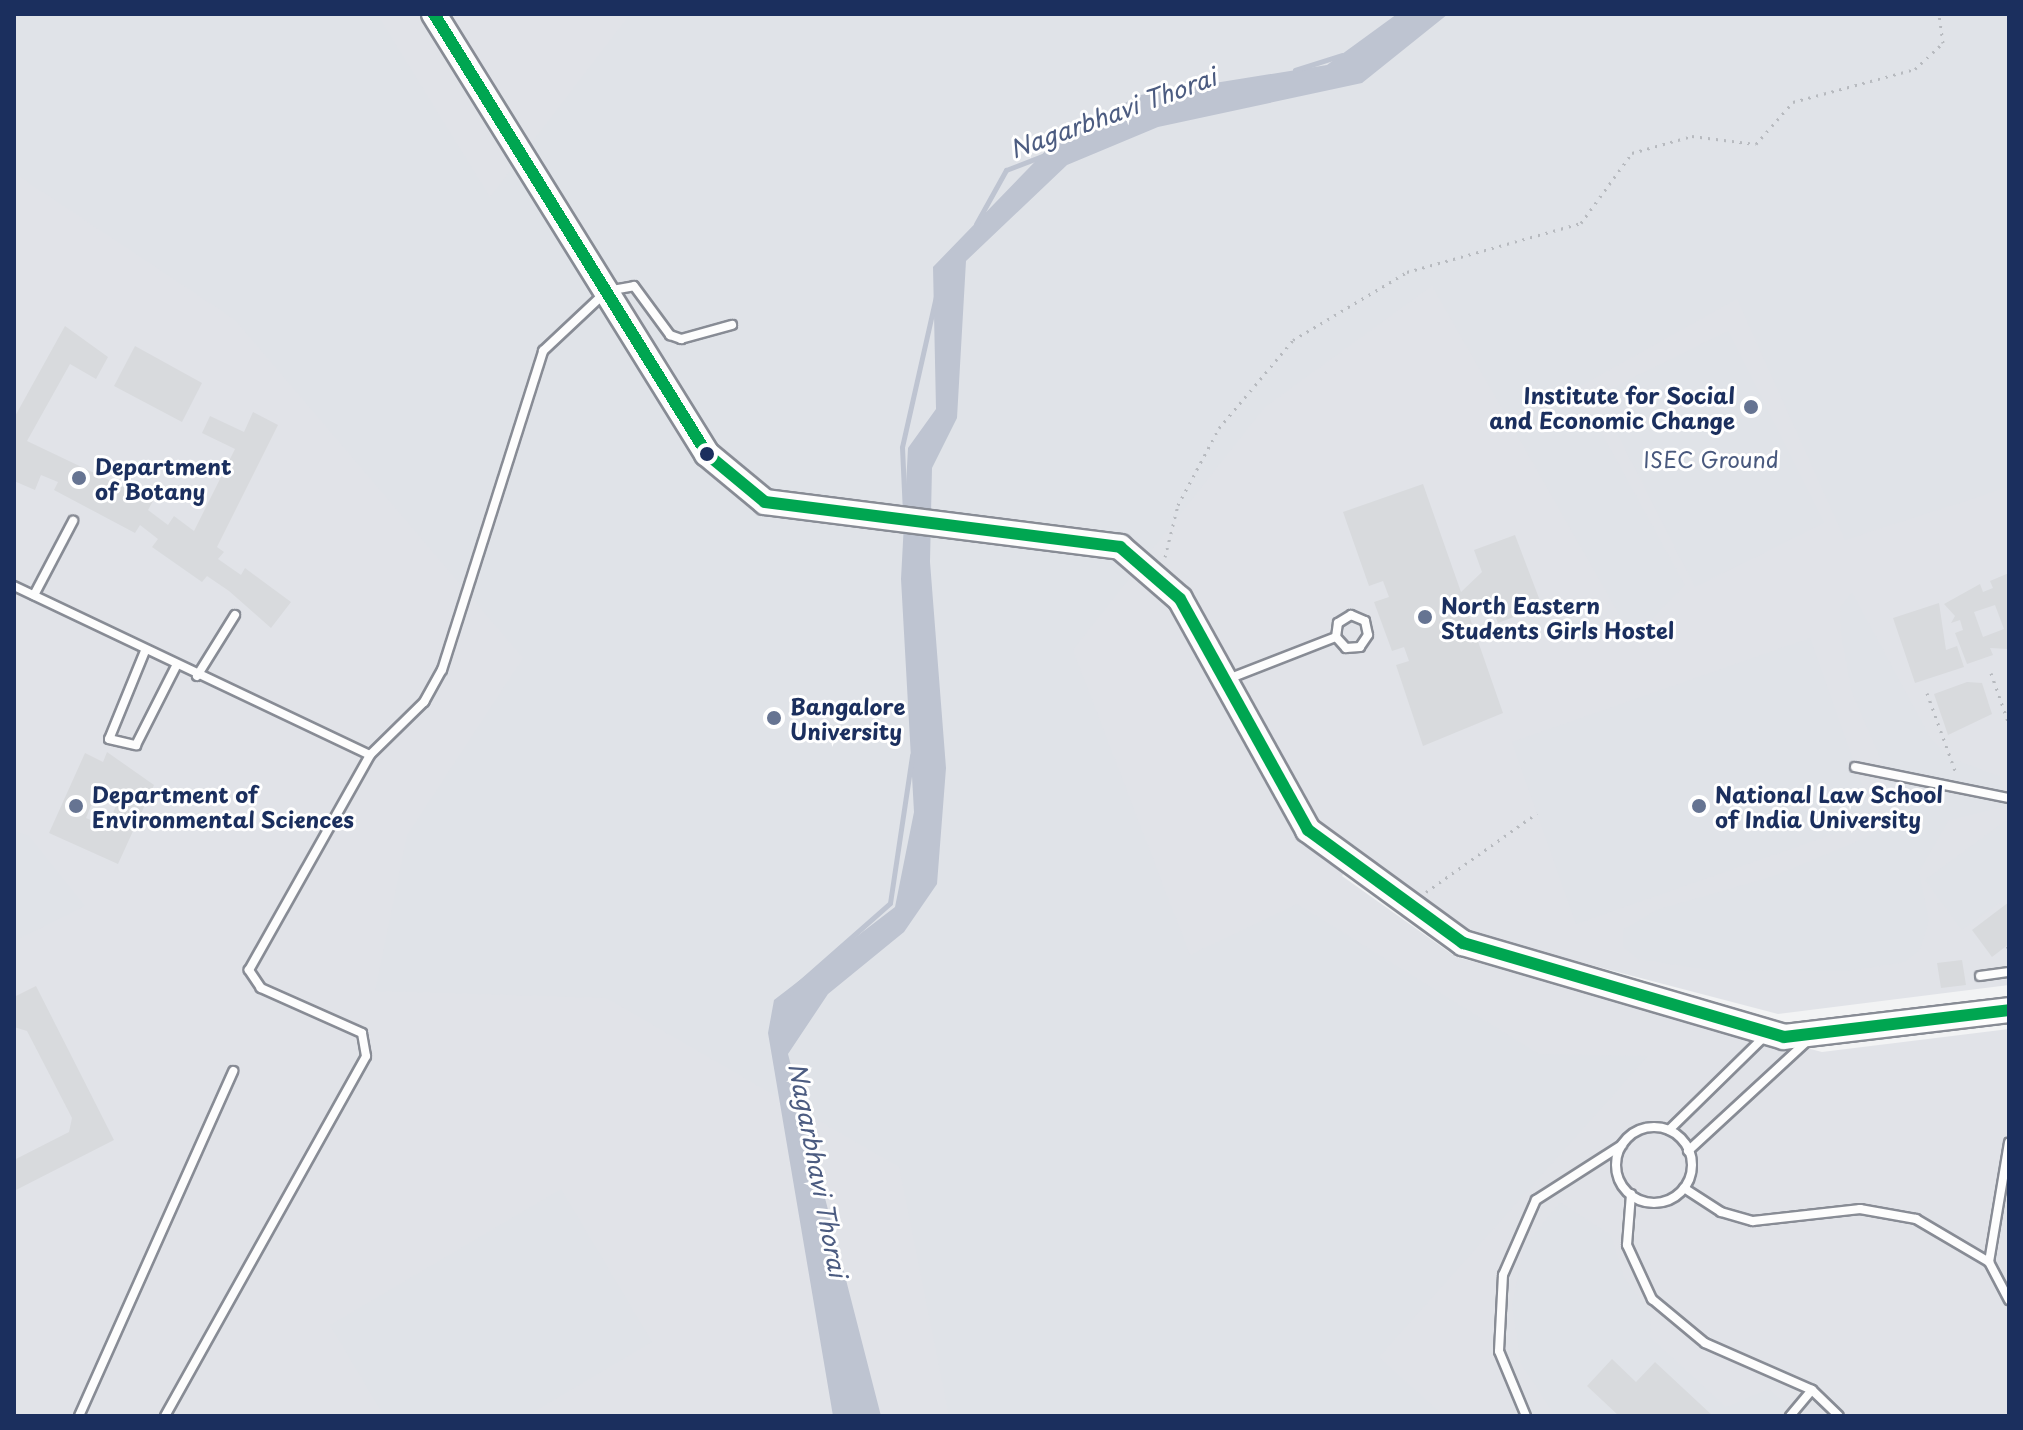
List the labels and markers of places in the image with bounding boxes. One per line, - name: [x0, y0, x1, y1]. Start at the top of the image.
- place label: Institute for Social and Economic Change: [1489, 381, 1735, 432]
- marker: Institute for Social and Economic Change: [1742, 398, 1760, 416]
- unlabelled marker: [699, 446, 715, 462]
- place label: Department of Botany: [95, 452, 232, 504]
- marker: Department of Botany: [70, 469, 88, 487]
- place label: North Eastern Students Girls Hostel: [1441, 591, 1675, 642]
- marker: North Eastern Students Girls Hostel: [1416, 608, 1434, 626]
- place label: Bangalore University: [790, 692, 905, 744]
- marker: Bangalore University: [765, 709, 783, 727]
- place label: Department of Environmental Sciences: [92, 780, 355, 832]
- place label: National Law School of India University: [1715, 780, 1943, 832]
- marker: Department of Environmental Sciences: [67, 797, 85, 815]
- marker: National Law School of India University: [1690, 797, 1708, 815]

